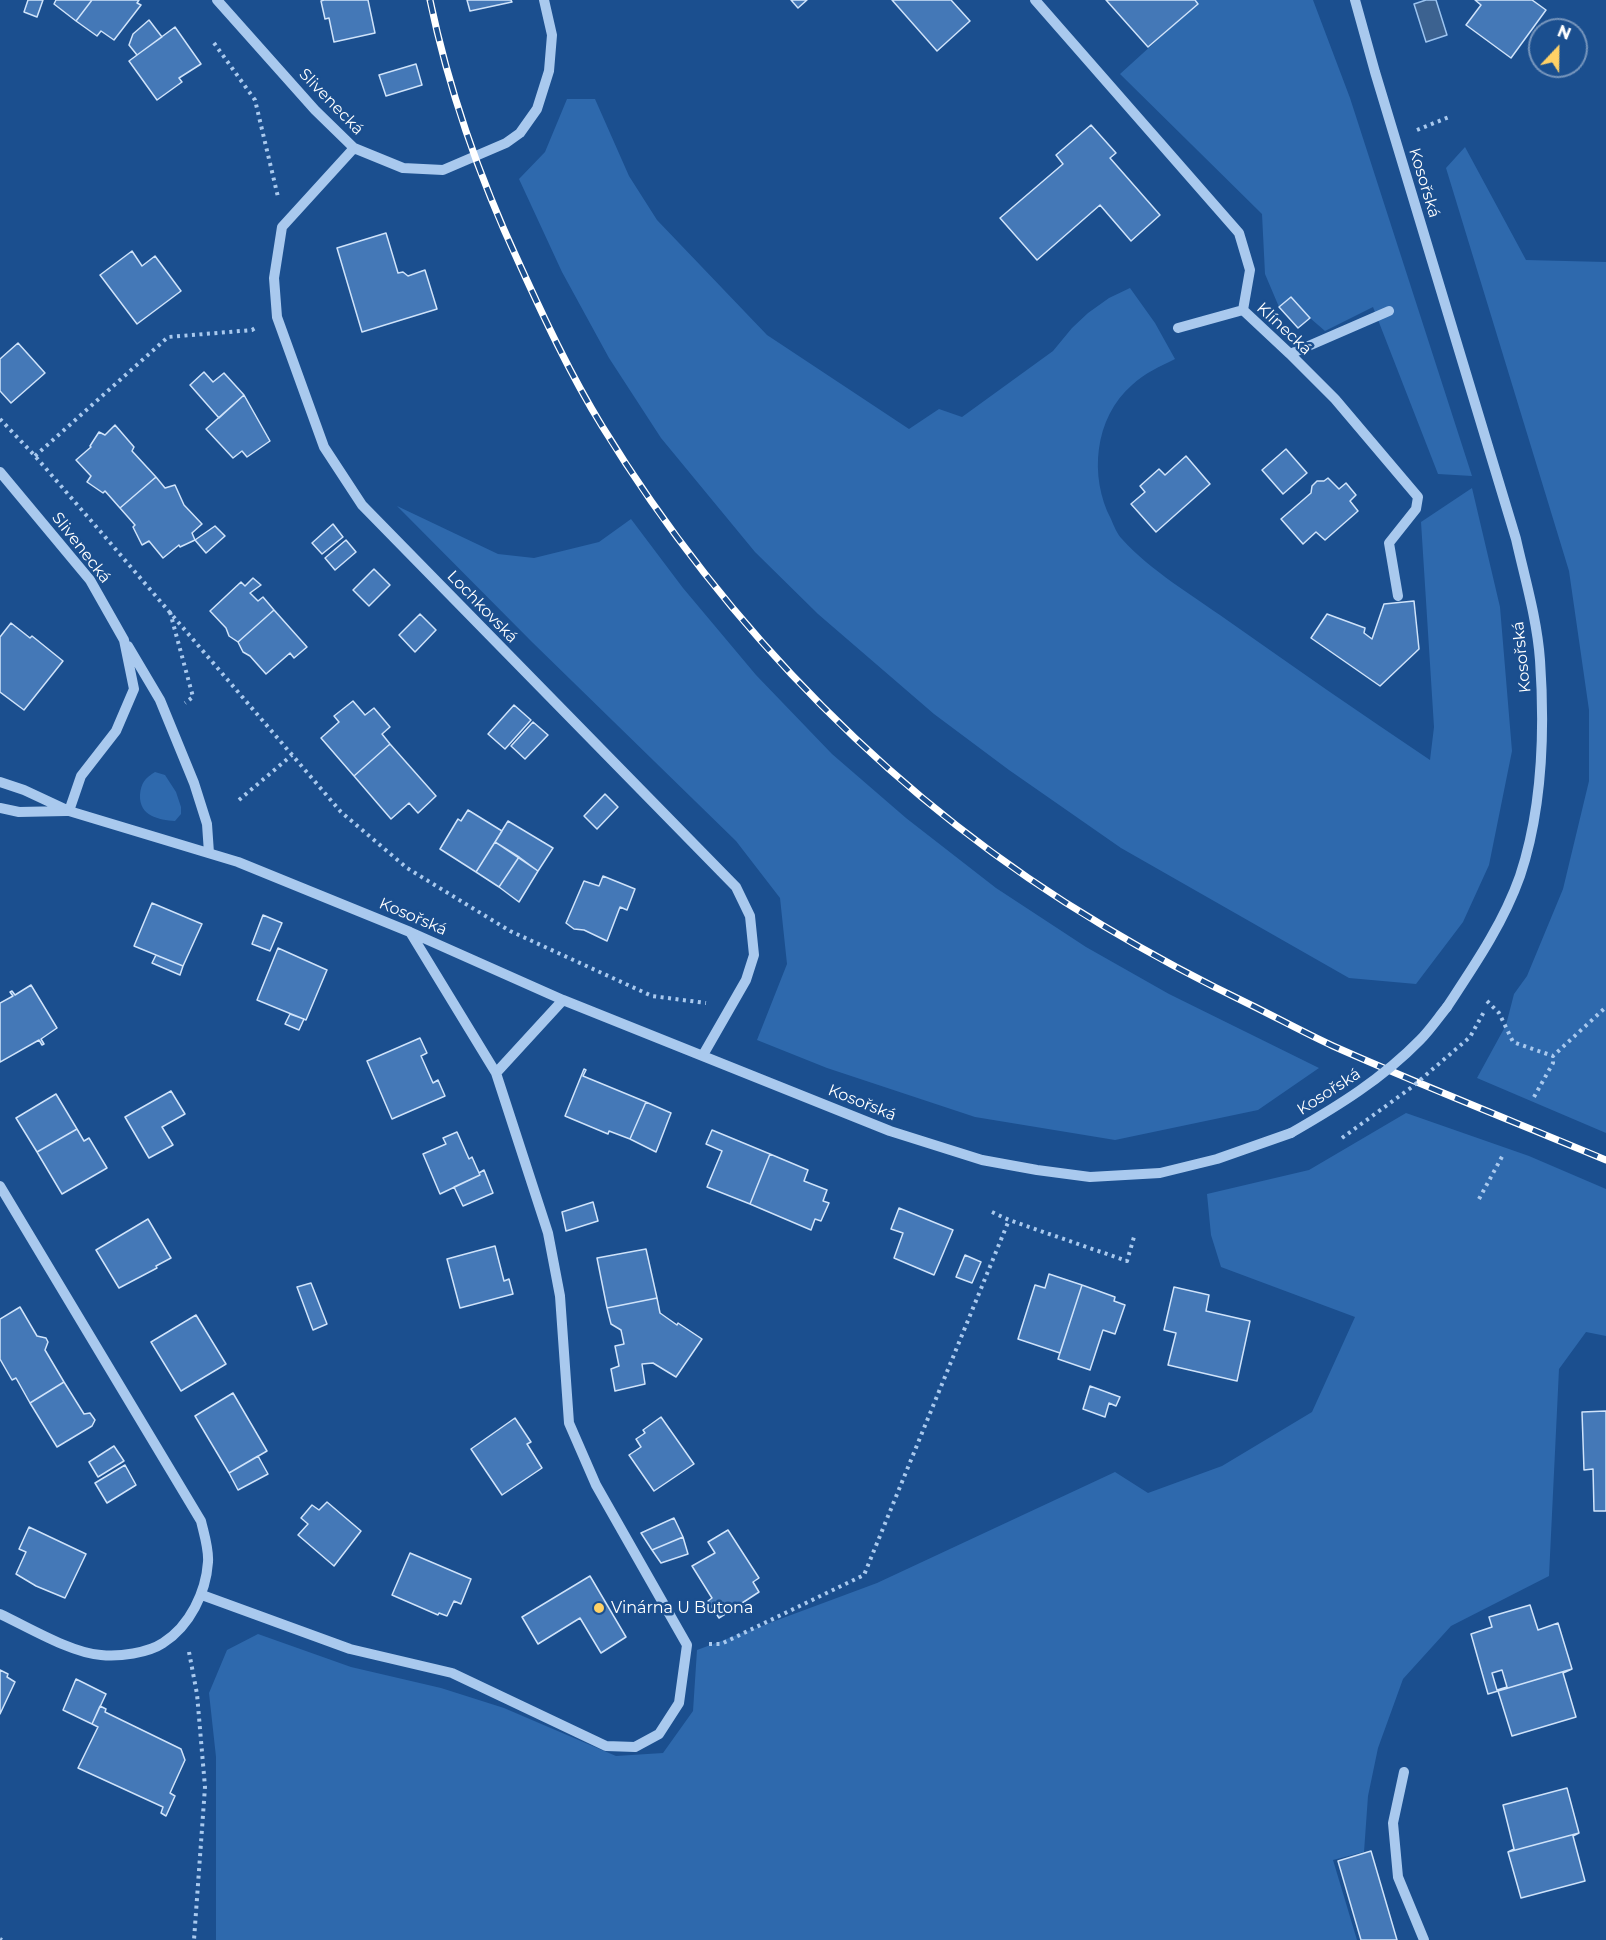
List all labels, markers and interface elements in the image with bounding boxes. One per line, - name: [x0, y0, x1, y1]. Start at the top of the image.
- north arrow: [1528, 18, 1588, 78]
- text: N: [1555, 21, 1574, 44]
- street label: Slivenecká: [295, 65, 367, 139]
- street label: Kosořská: [1404, 146, 1444, 220]
- street label: Klínecká: [1253, 299, 1315, 359]
- street label: Slivenecká: [47, 509, 115, 587]
- street label: Lochkovská: [443, 567, 521, 647]
- street label: Kosořská: [1509, 620, 1535, 694]
- street label: Kosořská: [376, 894, 450, 940]
- street label: Kosořská: [1294, 1064, 1364, 1120]
- street label: Kosořská: [825, 1081, 899, 1125]
- place label: Vinárna U Butona: [611, 1598, 753, 1618]
- marker: Vinárna U Butona: [592, 1601, 606, 1615]

